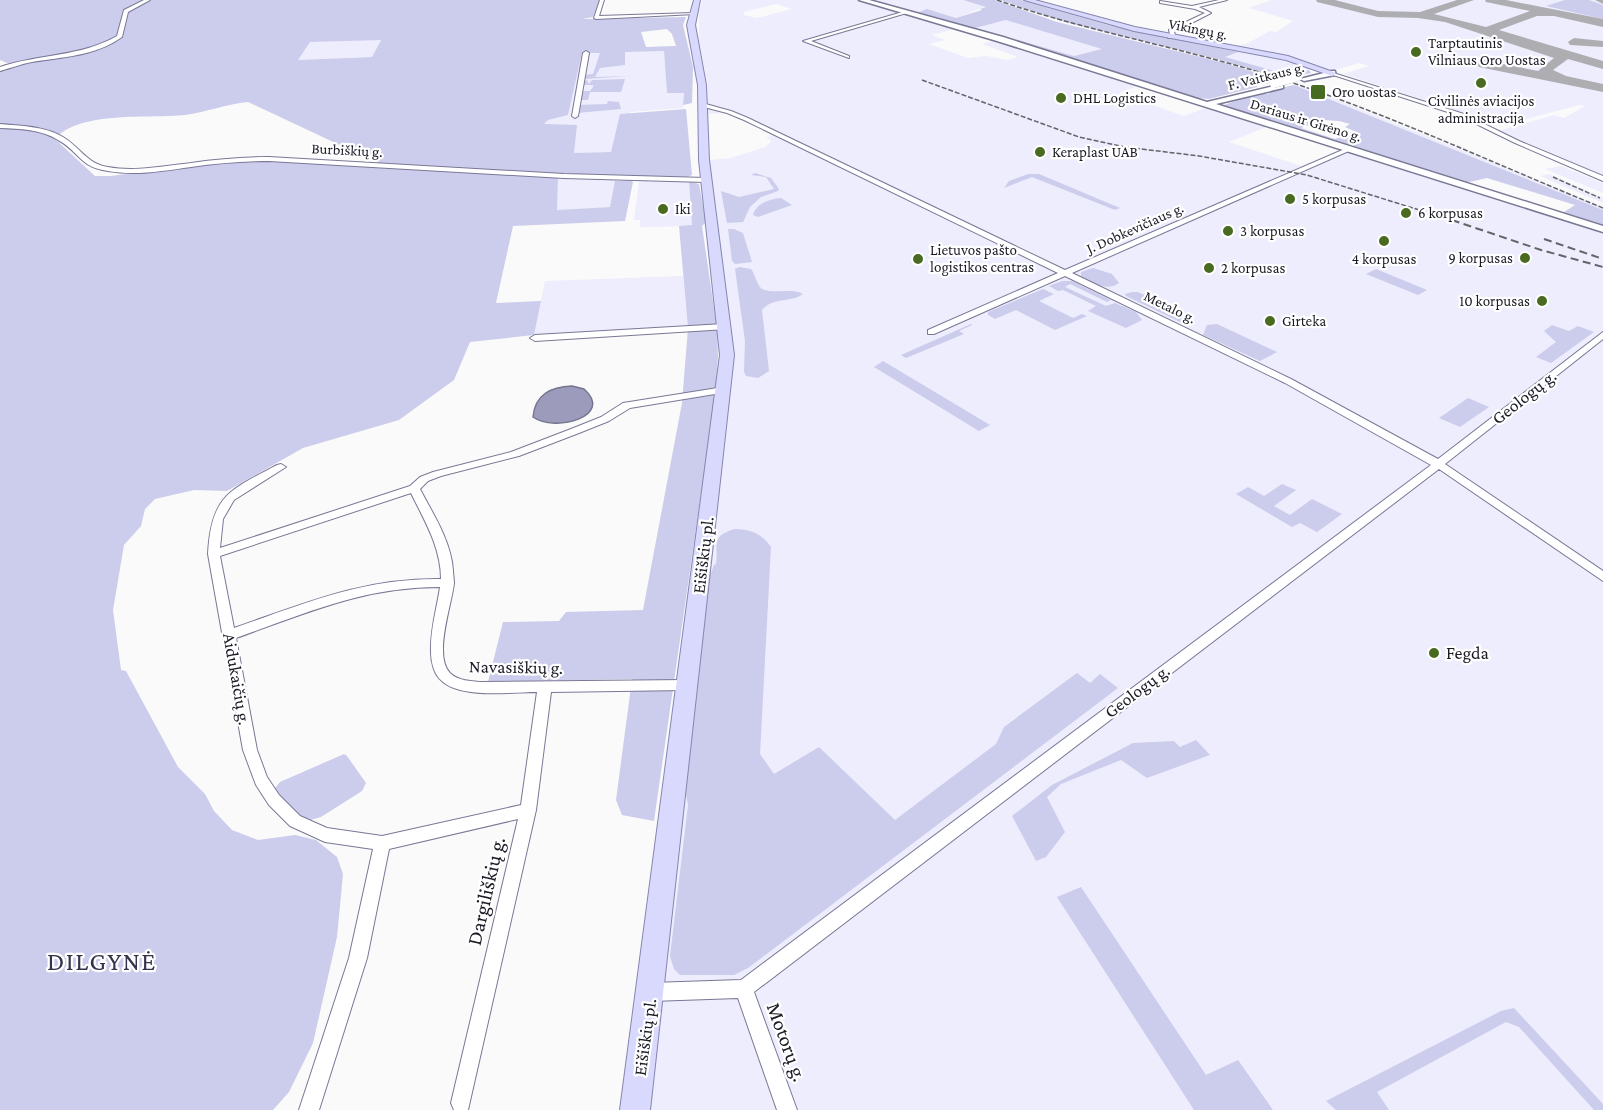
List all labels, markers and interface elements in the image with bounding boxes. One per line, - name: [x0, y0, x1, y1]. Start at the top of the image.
- street label: Vikingų g.: [1167, 15, 1229, 44]
- place label: Tarptautinis Vilniaus Oro Uostas: [1428, 35, 1546, 68]
- marker: Tarptautinis Vilniaus Oro Uostas: [1409, 45, 1423, 59]
- street label: F. Vaitkaus g.: [1226, 59, 1306, 94]
- marker: Civilinės aviacijos administracija: [1474, 76, 1488, 90]
- marker: Oro uostas: [1309, 83, 1327, 101]
- place label: Oro uostas: [1332, 84, 1396, 100]
- place label: DHL Logistics: [1073, 90, 1156, 107]
- marker: DHL Logistics: [1054, 91, 1068, 105]
- place label: Civilinės aviacijos administracija: [1428, 93, 1534, 127]
- street label: Dariaus ir Girėno g.: [1248, 95, 1364, 146]
- street label: Burbiškių g.: [311, 140, 383, 161]
- place label: Keraplast UAB: [1052, 144, 1138, 161]
- marker: Keraplast UAB: [1033, 145, 1047, 159]
- place label: 5 korpusas: [1302, 191, 1366, 208]
- marker: 5 korpusas: [1283, 192, 1297, 206]
- street label: J. Dobkevičiaus g.: [1082, 199, 1186, 258]
- place label: Iki: [675, 201, 691, 217]
- marker: Iki: [656, 202, 670, 216]
- place label: 6 korpusas: [1418, 205, 1483, 222]
- marker: 6 korpusas: [1399, 206, 1413, 220]
- place label: 3 korpusas: [1240, 223, 1304, 240]
- marker: 3 korpusas: [1221, 224, 1235, 238]
- marker: 4 korpusas: [1377, 234, 1391, 248]
- place label: Lietuvos pašto logistikos centras: [930, 242, 1034, 276]
- place label: 9 korpusas: [1448, 250, 1513, 267]
- place label: 4 korpusas: [1352, 251, 1417, 268]
- marker: 9 korpusas: [1518, 251, 1532, 265]
- marker: Lietuvos pašto logistikos centras: [911, 252, 925, 266]
- place label: 2 korpusas: [1221, 260, 1285, 277]
- marker: 2 korpusas: [1202, 261, 1216, 275]
- street label: Metalo g.: [1141, 288, 1198, 327]
- place label: 10 korpusas: [1459, 293, 1530, 310]
- marker: 10 korpusas: [1535, 294, 1549, 308]
- place label: Girteka: [1282, 313, 1326, 329]
- marker: Girteka: [1263, 314, 1277, 328]
- street label: Geologų g.: [1488, 366, 1560, 428]
- street label: Eišiškių pl.: [688, 515, 718, 595]
- street label: Aidukaičių g.: [219, 631, 255, 727]
- place label: Fegda: [1446, 643, 1489, 663]
- marker: Fegda: [1427, 646, 1441, 660]
- street label: Navasiškių g.: [469, 656, 563, 678]
- street label: Geologų g.: [1101, 660, 1173, 722]
- street label: Dargiliškių g.: [462, 834, 510, 948]
- district label: DILGYNĖ: [47, 947, 157, 976]
- street label: Eišiškių pl.: [630, 997, 660, 1077]
- street label: Motorų g.: [762, 999, 812, 1085]

